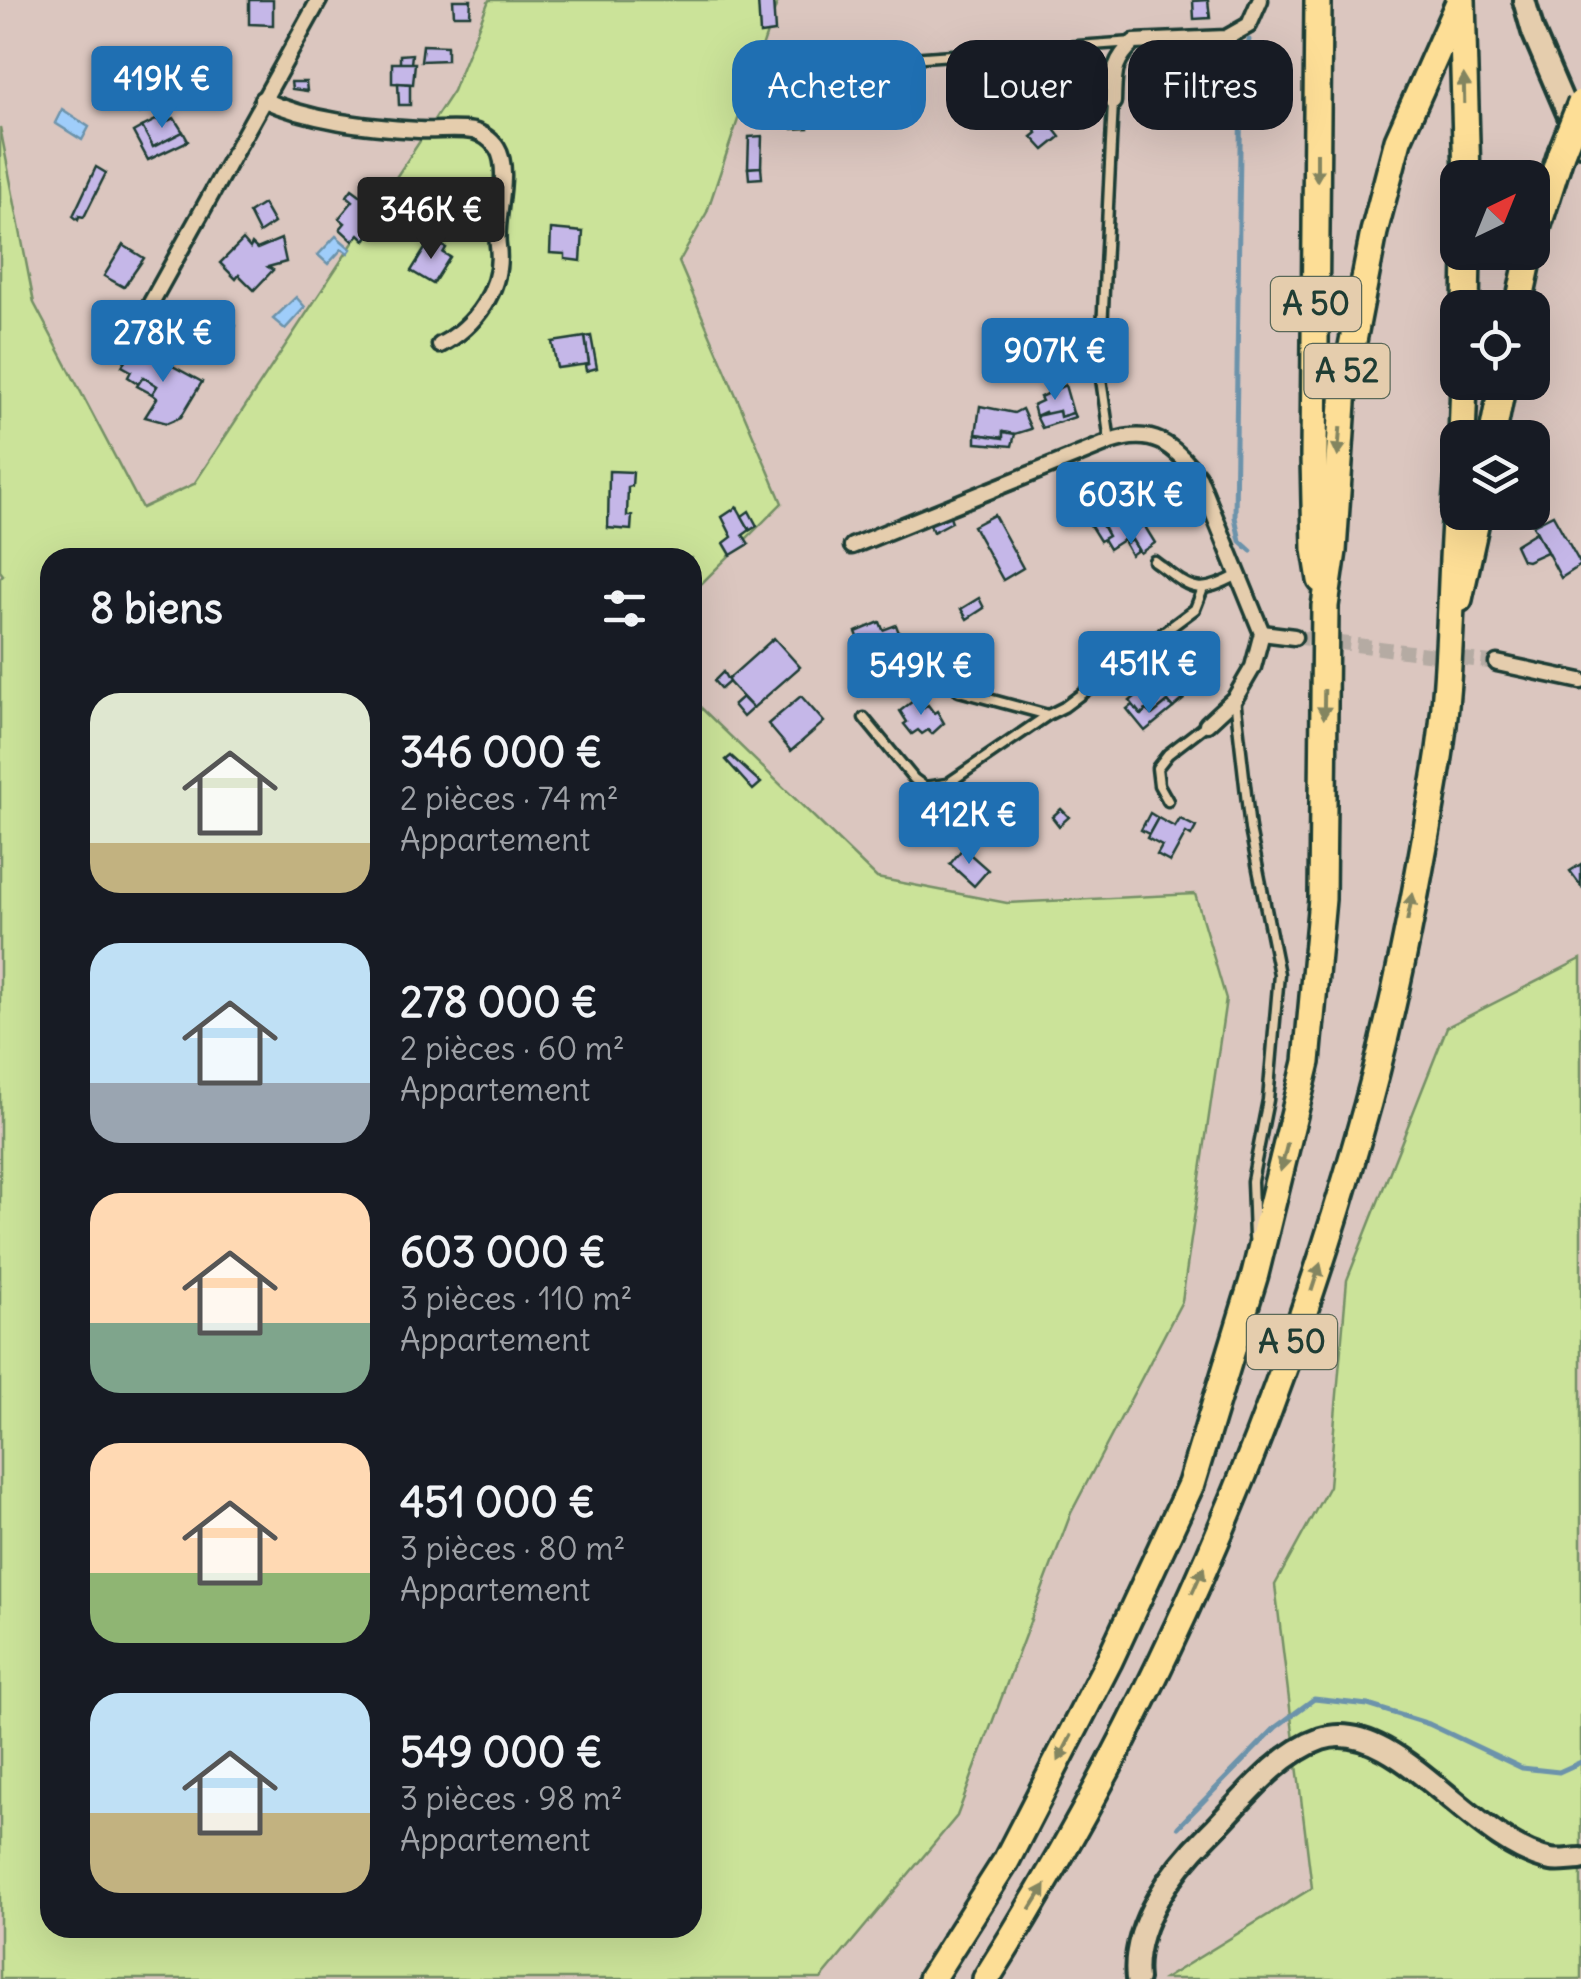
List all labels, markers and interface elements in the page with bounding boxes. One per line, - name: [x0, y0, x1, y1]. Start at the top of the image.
- chip: Acheter: [732, 40, 926, 130]
- chip: Louer: [946, 40, 1108, 130]
- chip: Filtres: [1128, 40, 1293, 130]
- pin: 419K €: [81, 46, 243, 131]
- text: 419K €: [113, 58, 211, 99]
- one-way arrow: [1456, 72, 1472, 104]
- one-way arrow: [1309, 152, 1325, 184]
- north arrow: [1440, 160, 1550, 270]
- map controls: [1440, 160, 1550, 530]
- pin: 346K €: [350, 177, 512, 262]
- text: 346K €: [379, 189, 483, 230]
- road number: A 50: [1271, 277, 1361, 331]
- button: locate: [1440, 290, 1550, 400]
- pin: 278K €: [82, 300, 244, 385]
- text: 278K €: [113, 312, 213, 353]
- pin: 907K €: [974, 318, 1136, 403]
- text: 907K €: [1004, 330, 1106, 371]
- road number: A 52: [1304, 344, 1390, 398]
- button: layers: [1440, 420, 1550, 530]
- one-way arrow: [1331, 426, 1347, 458]
- pin: 603K €: [1050, 462, 1212, 547]
- text: 603K €: [1078, 474, 1184, 515]
- icon: filters: [597, 581, 652, 636]
- text: 8 biens: [90, 582, 223, 634]
- pin: 451K €: [1068, 631, 1230, 716]
- pin: 549K €: [840, 633, 1002, 718]
- text: 451K €: [1100, 643, 1198, 684]
- text: 549K €: [869, 645, 973, 686]
- one-way arrow: [1316, 688, 1332, 720]
- text: 346 000 €: [400, 726, 602, 778]
- icon: home: [170, 733, 290, 853]
- text: 2 pièces · 74 m²: [400, 778, 619, 819]
- pin: 412K €: [888, 782, 1050, 867]
- text: 412K €: [921, 794, 1017, 835]
- text: Appartement: [400, 819, 590, 860]
- one-way arrow: [1403, 891, 1418, 923]
- text: 278 000 €: [400, 976, 598, 1028]
- icon: home: [170, 983, 290, 1103]
- text: 2 pièces · 60 m²: [400, 1028, 625, 1069]
- text: Appartement: [400, 1069, 590, 1110]
- one-way arrow: [1276, 1142, 1291, 1173]
- text: 603 000 €: [400, 1226, 606, 1278]
- icon: home: [170, 1233, 290, 1353]
- one-way arrow: [1309, 1262, 1324, 1292]
- text: 3 pièces · 110 m²: [400, 1278, 632, 1319]
- road number: A 50: [1247, 1315, 1337, 1369]
- text: Appartement: [400, 1319, 590, 1360]
- text: 451 000 €: [400, 1476, 595, 1528]
- icon: home: [170, 1483, 290, 1603]
- text: 3 pièces · 80 m²: [400, 1528, 625, 1569]
- one-way arrow: [1190, 1565, 1207, 1594]
- text: Appartement: [400, 1569, 590, 1610]
- text: 549 000 €: [400, 1726, 602, 1778]
- icon: home: [170, 1733, 290, 1853]
- one-way arrow: [1056, 1733, 1073, 1762]
- text: 3 pièces · 98 m²: [400, 1778, 623, 1819]
- text: Appartement: [400, 1819, 590, 1860]
- one-way arrow: [1028, 1883, 1046, 1910]

